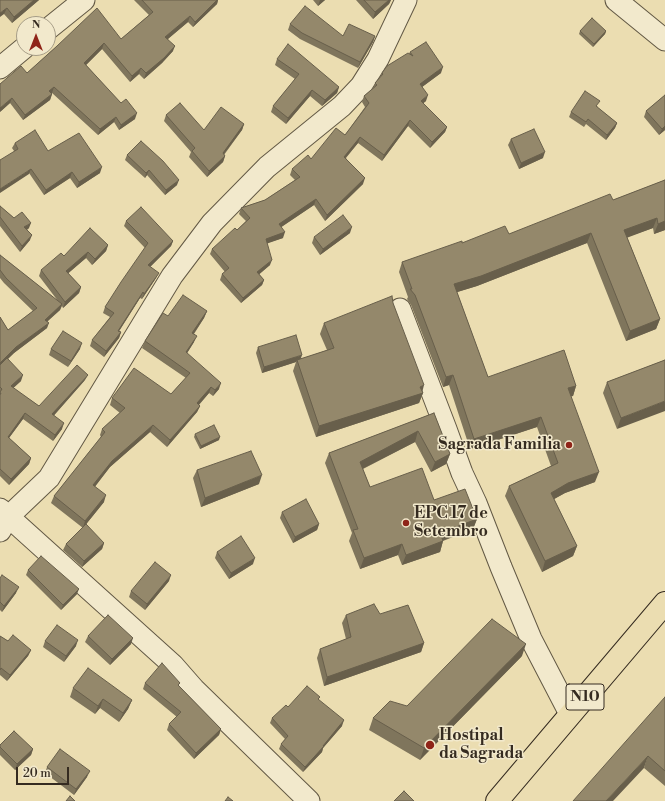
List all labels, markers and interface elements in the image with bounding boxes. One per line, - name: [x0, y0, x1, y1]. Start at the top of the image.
- north arrow: [16, 16, 56, 56]
- text: N: [32, 18, 40, 32]
- place label: Sagrada Familia: [438, 435, 561, 455]
- marker: Sagrada Familia: [564, 440, 574, 450]
- place label: EPC 17 de Setembro: [414, 504, 488, 542]
- marker: EPC 17 de Setembro: [401, 518, 411, 528]
- road number: N10: [566, 684, 604, 710]
- place label: Hostipal da Sagrada: [439, 726, 523, 764]
- marker: Hostipal da Sagrada: [424, 739, 436, 751]
- scale bar: [18, 759, 71, 785]
- text: 20 m: [23, 766, 51, 781]

